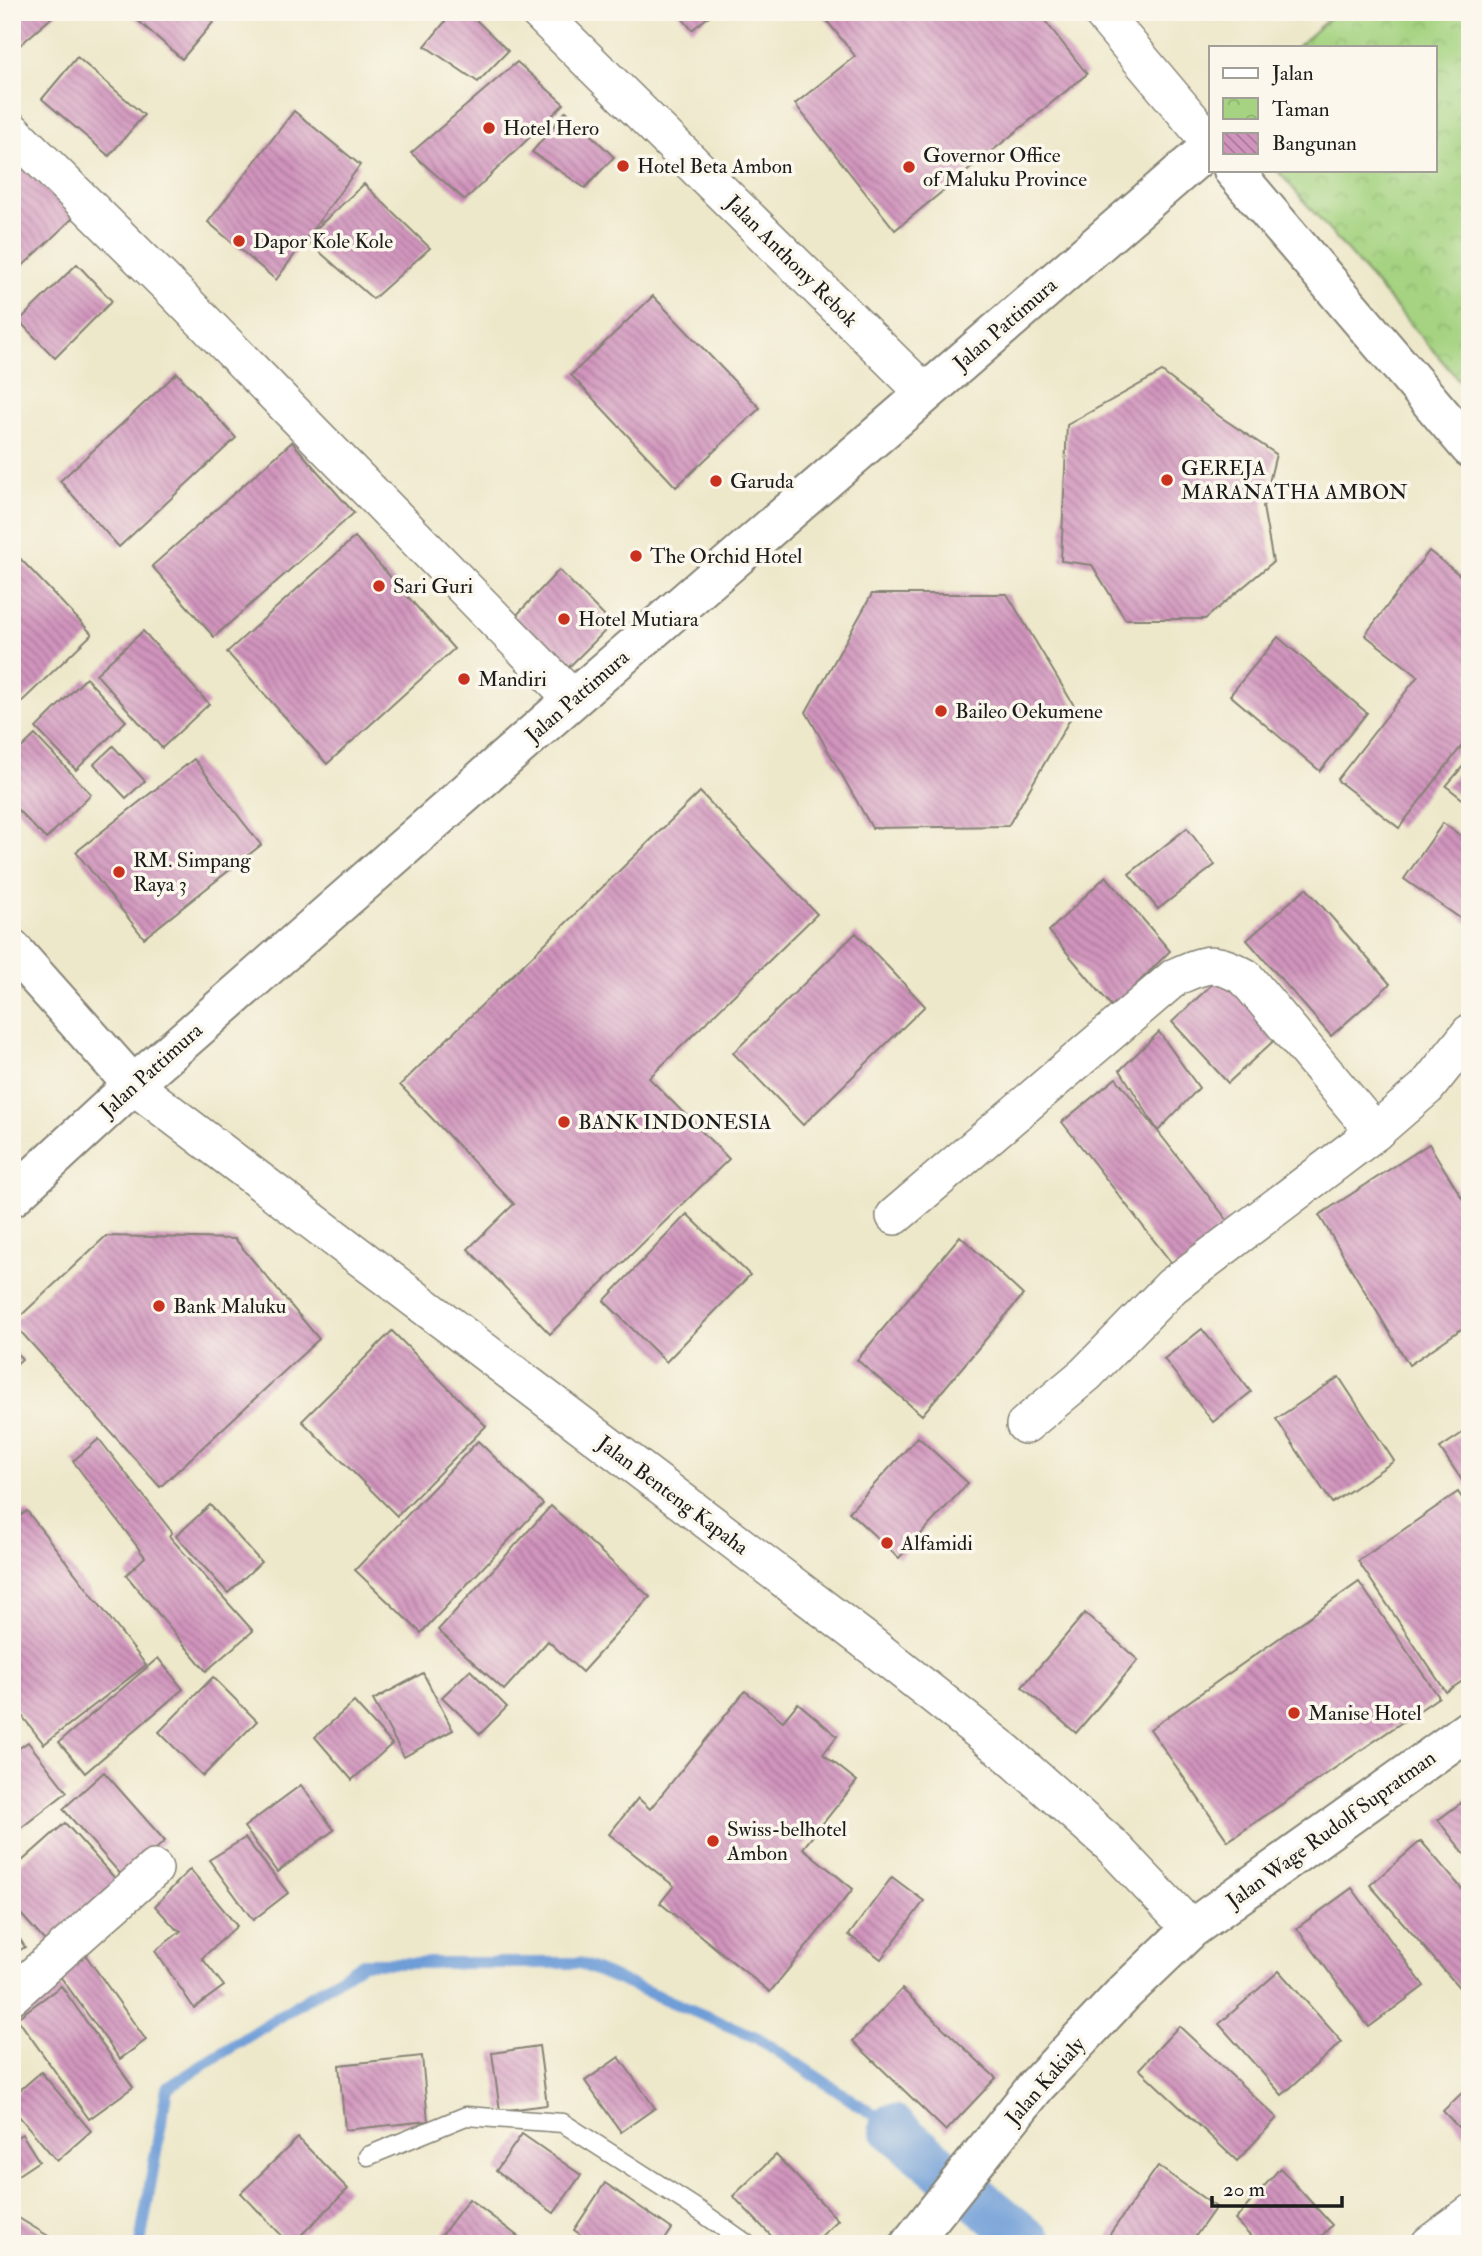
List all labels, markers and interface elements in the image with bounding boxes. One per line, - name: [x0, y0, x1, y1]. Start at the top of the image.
- legend: [1209, 46, 1436, 172]
- text: Jalan: [1271, 60, 1314, 87]
- text: Taman: [1272, 96, 1330, 123]
- place label: Hotel Hero: [503, 115, 599, 142]
- marker: Hotel Hero: [481, 120, 497, 136]
- text: Bangunan: [1272, 130, 1357, 157]
- place label: Governor Office of Maluku Province: [923, 142, 1087, 193]
- place label: Hotel Beta Ambon: [637, 153, 793, 180]
- marker: Hotel Beta Ambon: [615, 158, 631, 174]
- marker: Governor Office of Maluku Province: [901, 159, 917, 175]
- street label: Jalan Anthony Rebok: [719, 189, 864, 333]
- place label: Dapor Kole Kole: [253, 228, 393, 255]
- marker: Dapor Kole Kole: [231, 233, 247, 249]
- street label: Jalan Pattimura: [947, 272, 1063, 378]
- place label: GEREJA MARANATHA AMBON: [1181, 455, 1408, 506]
- place label: Garuda: [730, 468, 794, 495]
- marker: GEREJA MARANATHA AMBON: [1159, 472, 1175, 488]
- marker: Garuda: [708, 473, 724, 489]
- place label: The Orchid Hotel: [650, 543, 803, 570]
- marker: The Orchid Hotel: [628, 548, 644, 564]
- place label: Sari Guri: [393, 573, 473, 600]
- marker: Sari Guri: [371, 578, 387, 594]
- place label: Hotel Mutiara: [578, 606, 699, 633]
- marker: Hotel Mutiara: [556, 611, 572, 627]
- street label: Jalan Pattimura: [519, 644, 635, 750]
- place label: Mandiri: [478, 666, 547, 693]
- marker: Mandiri: [456, 671, 472, 687]
- place label: Baileo Oekumene: [955, 698, 1103, 725]
- marker: Baileo Oekumene: [933, 703, 949, 719]
- place label: RM. Simpang Raya 3: [133, 847, 251, 898]
- marker: RM. Simpang Raya 3: [111, 864, 127, 880]
- street label: Jalan Pattimura: [94, 1017, 209, 1124]
- place label: BANK INDONESIA: [578, 1109, 772, 1136]
- marker: BANK INDONESIA: [556, 1114, 572, 1130]
- place label: Bank Maluku: [173, 1293, 287, 1320]
- marker: Bank Maluku: [151, 1298, 167, 1314]
- street label: Jalan Benteng Kapaha: [591, 1429, 754, 1561]
- place label: Alfamidi: [900, 1530, 973, 1557]
- marker: Alfamidi: [879, 1535, 895, 1551]
- place label: Manise Hotel: [1308, 1700, 1422, 1727]
- marker: Manise Hotel: [1286, 1705, 1302, 1721]
- street label: Jalan Wage Rudolf Supratman: [1220, 1744, 1441, 1915]
- place label: Swiss-belhotel Ambon: [726, 1816, 847, 1867]
- marker: Swiss-belhotel Ambon: [705, 1833, 721, 1849]
- street label: Jalan Kakialy: [999, 2031, 1092, 2132]
- scale bar: [1212, 2165, 1342, 2209]
- text: 20 m: [1223, 2176, 1265, 2203]

